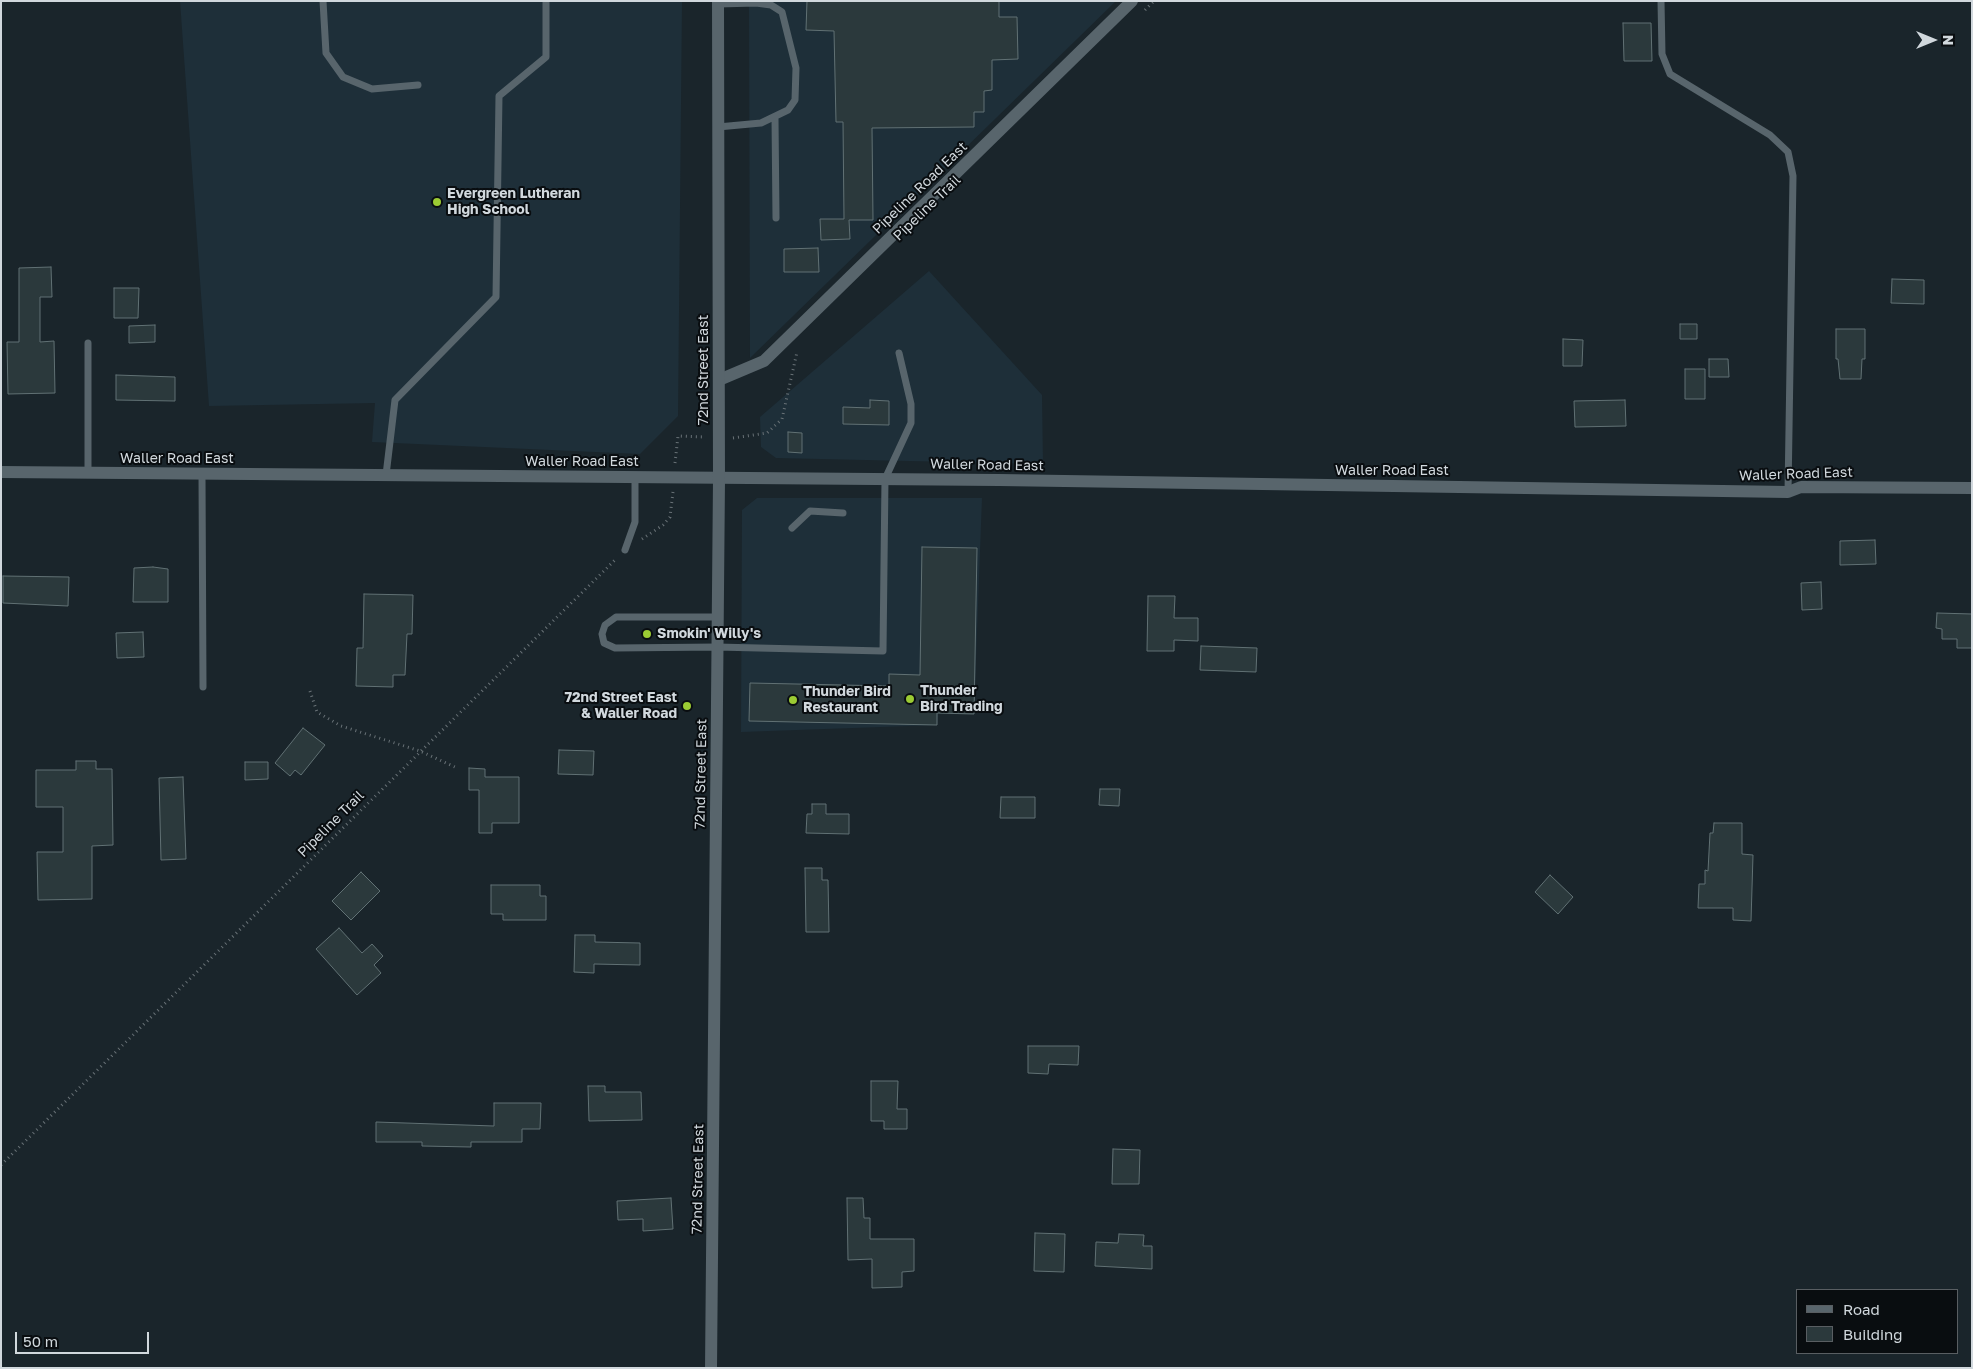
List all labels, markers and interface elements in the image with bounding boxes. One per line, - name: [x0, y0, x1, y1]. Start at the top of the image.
- north arrow: [1908, 15, 1958, 65]
- text: N: [1940, 35, 1957, 45]
- street label: Pipeline Road East: [869, 138, 971, 238]
- street label: Pipeline Trail: [890, 172, 964, 244]
- place label: Evergreen Lutheran High School: [447, 186, 580, 218]
- marker: Evergreen Lutheran High School: [431, 196, 443, 208]
- street label: 72nd Street East: [696, 315, 712, 425]
- street label: Waller Road East: [120, 451, 234, 467]
- street label: Waller Road East: [525, 454, 639, 470]
- street label: Waller Road East: [930, 456, 1044, 474]
- street label: Waller Road East: [1335, 463, 1449, 479]
- street label: Waller Road East: [1739, 464, 1853, 484]
- place label: Smokin' Willy's: [657, 626, 761, 642]
- marker: Smokin' Willy's: [641, 628, 653, 640]
- place label: Thunder Bird Trading: [920, 683, 1003, 716]
- place label: Thunder Bird Restaurant: [803, 684, 891, 716]
- place label: 72nd Street East & Waller Road: [564, 690, 677, 722]
- marker: Thunder Bird Trading: [904, 693, 916, 705]
- marker: Thunder Bird Restaurant: [787, 694, 799, 706]
- marker: 72nd Street East & Waller Road: [681, 700, 693, 712]
- street label: 72nd Street East: [692, 719, 710, 829]
- street label: Pipeline Trail: [294, 787, 368, 861]
- street label: 72nd Street East: [689, 1124, 707, 1234]
- legend: [1796, 1289, 1958, 1354]
- text: Road: [1843, 1300, 1880, 1318]
- scale bar: [18, 1322, 151, 1354]
- text: Building: [1843, 1325, 1903, 1343]
- text: 50 m: [23, 1332, 58, 1350]

